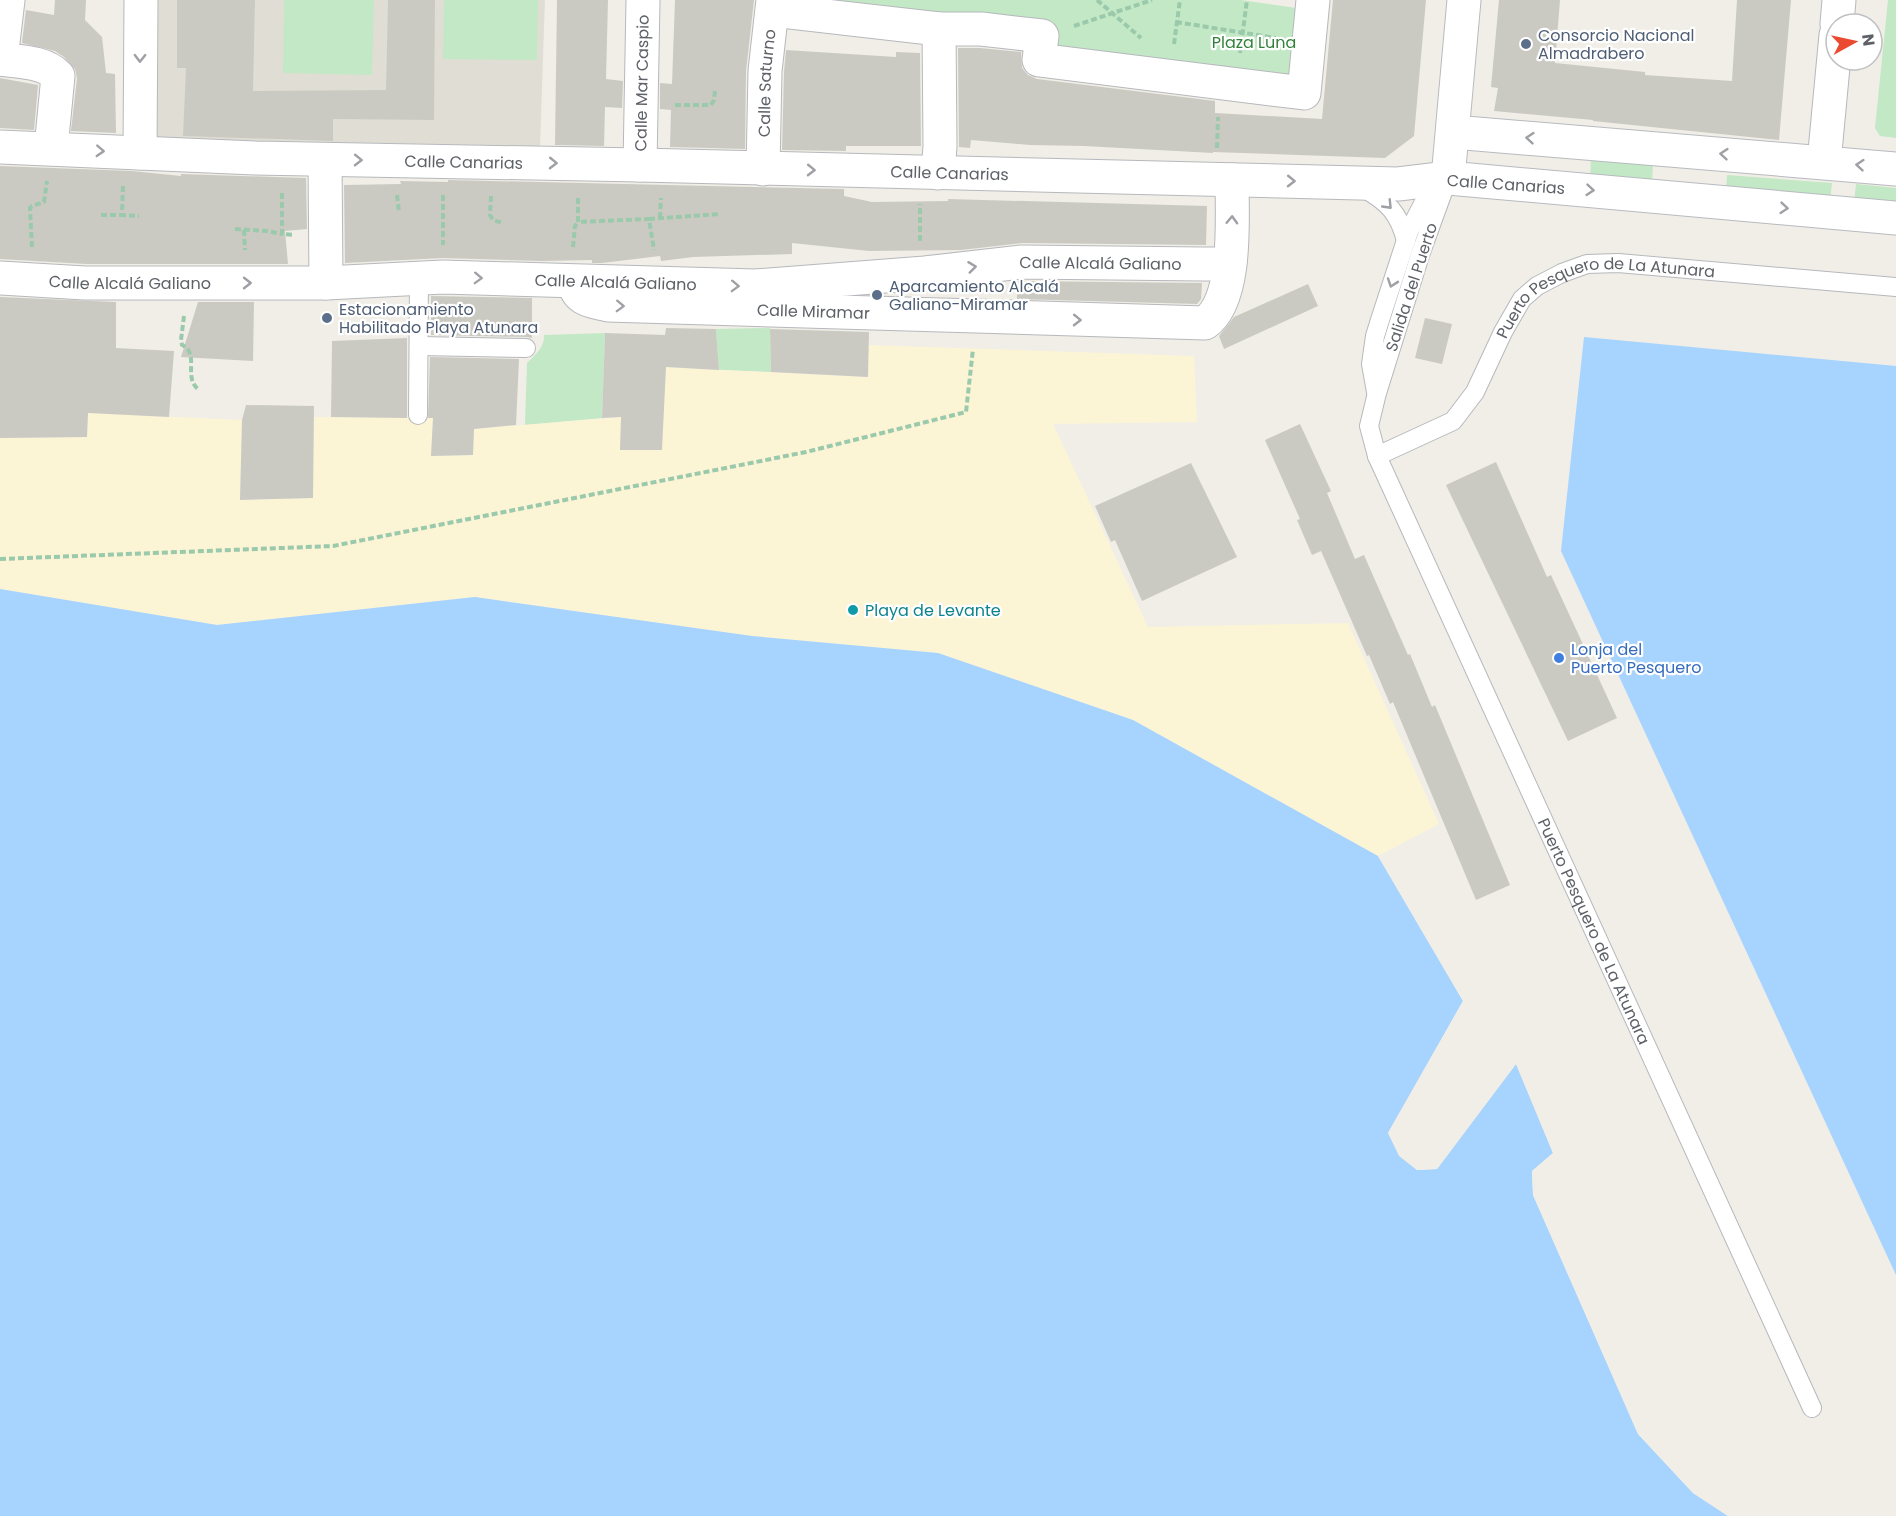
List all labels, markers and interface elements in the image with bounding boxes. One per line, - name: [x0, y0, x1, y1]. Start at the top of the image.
- north arrow: [1824, 12, 1884, 72]
- street label: Calle Mar Caspio: [629, 14, 655, 152]
- place label: Consorcio Nacional Almadrabero: [1538, 24, 1695, 65]
- street label: Calle Saturno: [753, 28, 782, 137]
- park label: Plaza Luna: [1212, 31, 1296, 54]
- text: N: [1856, 32, 1881, 48]
- marker: Consorcio Nacional Almadrabero: [1519, 37, 1533, 51]
- one-way arrow: [134, 54, 146, 63]
- one-way arrow: [1525, 132, 1534, 145]
- one-way arrow: [96, 144, 105, 157]
- one-way arrow: [1720, 148, 1729, 161]
- street label: Calle Canarias: [404, 150, 523, 175]
- one-way arrow: [354, 154, 363, 166]
- one-way arrow: [549, 157, 558, 169]
- one-way arrow: [1856, 159, 1865, 172]
- street label: Calle Canarias: [890, 160, 1009, 186]
- one-way arrow: [807, 164, 816, 176]
- street label: Calle Canarias: [1446, 169, 1566, 200]
- one-way arrow: [1286, 175, 1295, 187]
- one-way arrow: [1585, 183, 1594, 196]
- one-way arrow: [1380, 198, 1391, 209]
- one-way arrow: [1780, 201, 1789, 214]
- one-way arrow: [1226, 216, 1238, 225]
- street label: Salida del Puerto: [1380, 220, 1443, 355]
- street label: Calle Alcalá Galiano: [1019, 251, 1182, 276]
- street label: Puerto Pesquero de La Atunara: [1491, 252, 1716, 342]
- one-way arrow: [967, 261, 976, 274]
- street label: Calle Alcalá Galiano: [534, 269, 697, 296]
- street label: Calle Alcalá Galiano: [48, 270, 211, 295]
- one-way arrow: [473, 272, 482, 284]
- place label: Aparcamiento Alcalá Galiano-Miramar: [889, 275, 1059, 316]
- one-way arrow: [243, 277, 252, 289]
- one-way arrow: [1387, 277, 1400, 288]
- one-way arrow: [731, 280, 740, 292]
- marker: Aparcamiento Alcalá Galiano-Miramar: [870, 288, 884, 302]
- place label: Estacionamiento Habilitado Playa Atunara: [339, 298, 538, 339]
- street label: Calle Miramar: [756, 298, 870, 325]
- one-way arrow: [615, 299, 624, 312]
- marker: Estacionamiento Habilitado Playa Atunara: [320, 311, 334, 325]
- one-way arrow: [1073, 314, 1082, 326]
- place label: Playa de Levante: [865, 599, 1001, 622]
- marker: Playa de Levante: [846, 603, 860, 617]
- place label: Lonja del Puerto Pesquero: [1571, 638, 1701, 679]
- marker: Lonja del Puerto Pesquero: [1552, 651, 1566, 665]
- street label: Puerto Pesquero de La Atunara: [1532, 815, 1655, 1048]

